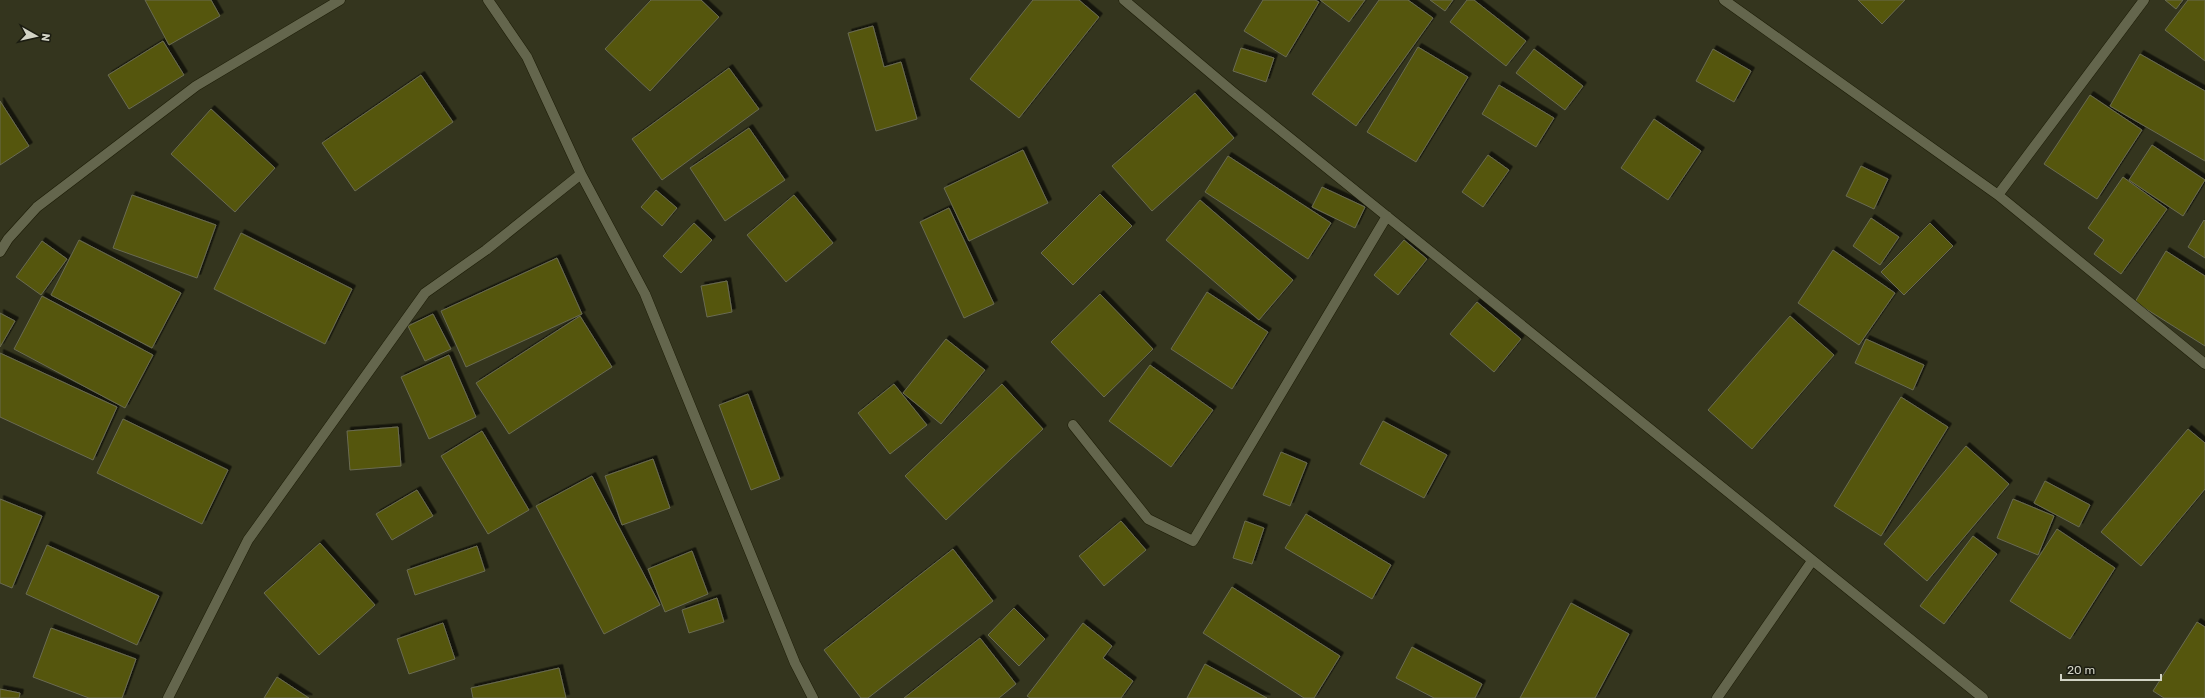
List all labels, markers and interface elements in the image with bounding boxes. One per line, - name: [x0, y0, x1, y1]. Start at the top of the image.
- north arrow: [16, 16, 56, 56]
- text: N: [38, 32, 52, 42]
- scale bar: [2061, 656, 2161, 682]
- text: 20 m: [2067, 663, 2095, 677]

